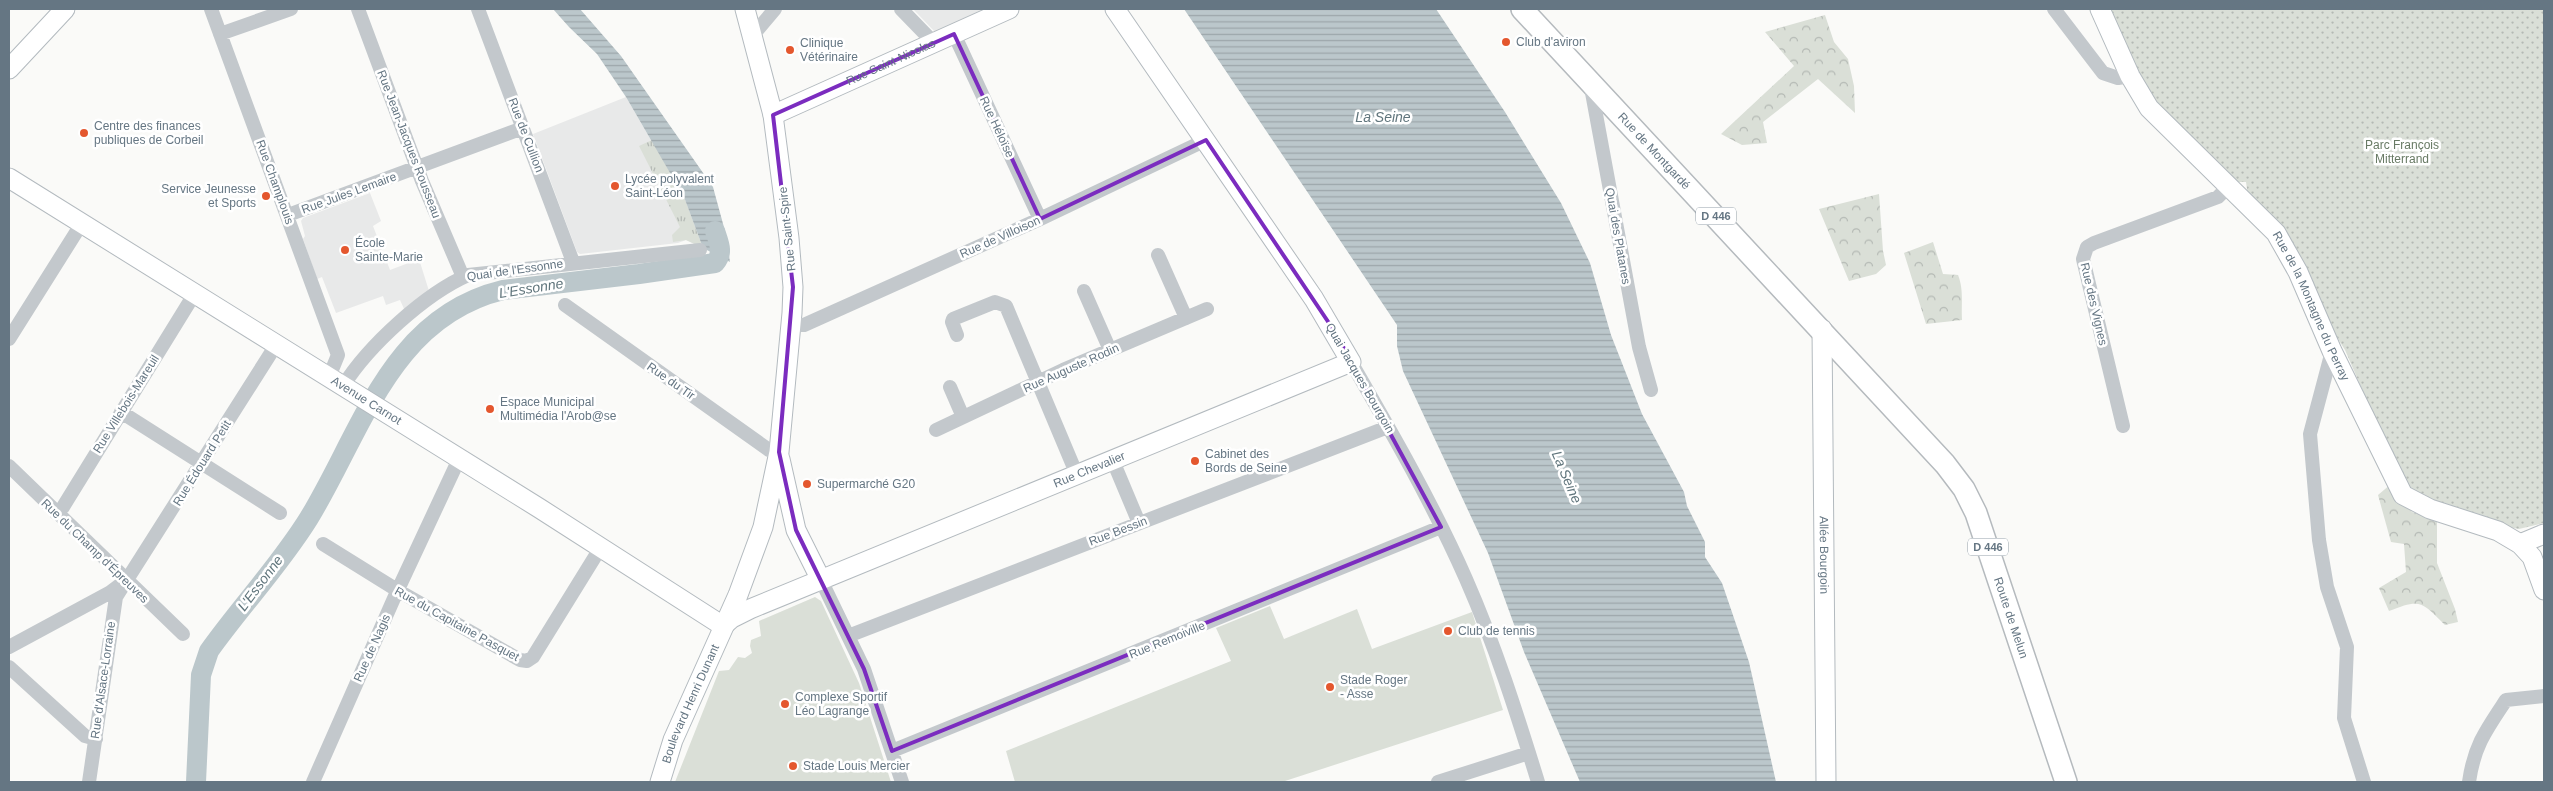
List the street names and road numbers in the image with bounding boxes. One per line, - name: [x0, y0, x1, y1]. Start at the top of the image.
- street label: Rue Saint-Nicolas: [844, 36, 937, 88]
- street label: Rue Jean-Jacques Rousseau: [374, 68, 444, 220]
- street label: Rue Héloïse: [977, 94, 1017, 160]
- street label: Rue de Cullion: [505, 96, 547, 174]
- street label: Rue de Montgardé: [1615, 110, 1693, 193]
- street label: Rue Champlouis: [253, 138, 297, 226]
- street label: Rue Jules Lemaire: [300, 169, 399, 217]
- street label: Rue Saint-Spire: [776, 186, 798, 272]
- street label: Quai des Platanes: [1603, 186, 1633, 286]
- road number: D 446: [1696, 208, 1736, 225]
- street label: Rue de Villoison: [958, 213, 1042, 261]
- street label: Rue de la Montagne du Perray: [2270, 229, 2353, 383]
- street label: Quai de l'Essonne: [466, 256, 564, 284]
- street label: Rue des Vignes: [2078, 261, 2110, 347]
- street label: Quai Jacques Bourgoin: [1323, 320, 1397, 436]
- street label: Rue Auguste Rodin: [1021, 341, 1121, 395]
- street label: Rue Villebois-Mareuil: [90, 352, 162, 456]
- street label: Rue du Tir: [644, 359, 698, 403]
- street label: Avenue Carnot: [329, 373, 405, 428]
- street label: Rue Édouard Petit: [169, 417, 234, 508]
- street label: Rue Chevalier: [1051, 449, 1127, 491]
- street label: Rue du Champ d'Épreuves: [38, 495, 152, 606]
- street label: Rue Bessin: [1087, 513, 1149, 549]
- street label: Allée Bourgoin: [1817, 516, 1831, 594]
- road number: D 446: [1968, 538, 2008, 556]
- street label: Route de Melun: [1991, 575, 2031, 660]
- street label: Rue du Capitaine Pasquet: [392, 584, 522, 664]
- street label: Rue de Nagis: [351, 612, 393, 684]
- street label: Rue Remoiville: [1127, 618, 1207, 662]
- street label: Rue d'Alsace-Lorraine: [88, 620, 118, 740]
- street label: Boulevard Henri Dunant: [659, 641, 722, 765]

